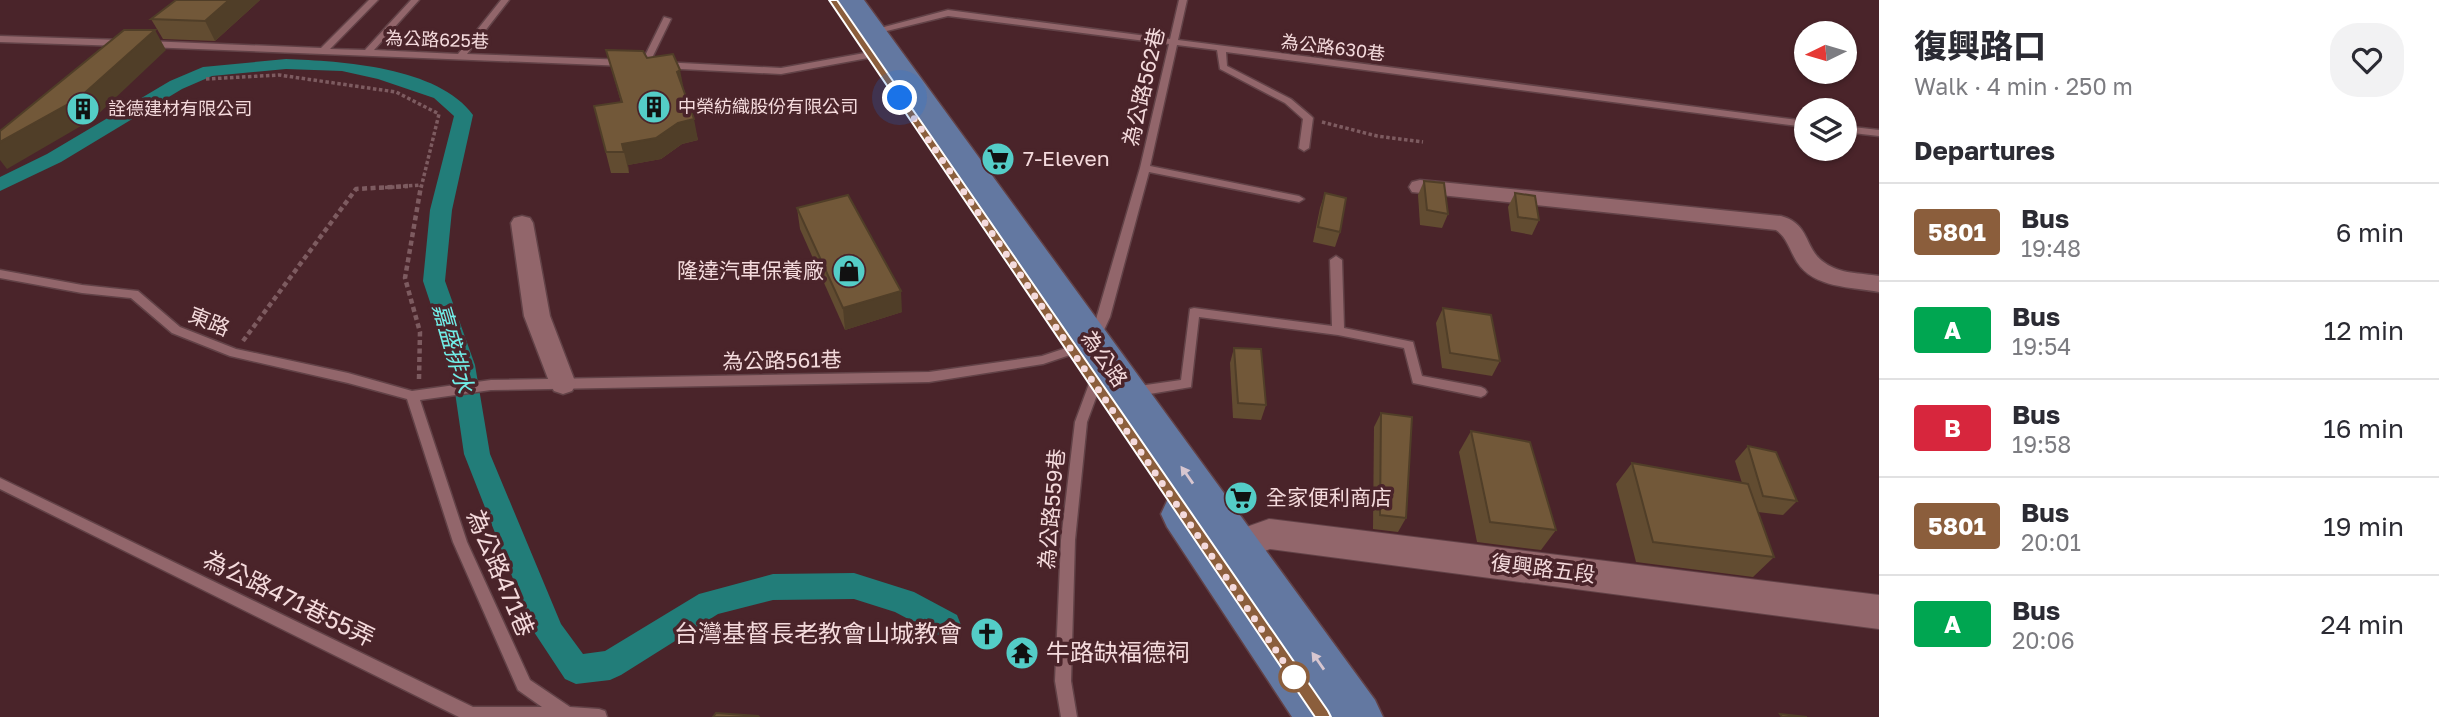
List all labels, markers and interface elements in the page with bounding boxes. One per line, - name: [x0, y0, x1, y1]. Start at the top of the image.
- north arrow: [1794, 21, 1857, 84]
- map controls: [1794, 21, 1857, 161]
- button: heart: [2330, 23, 2404, 97]
- street label: 為公路562巷: [1117, 25, 1169, 149]
- street label: 為公路625巷: [385, 26, 489, 52]
- text: 復興路口: [1914, 26, 2046, 65]
- street label: 為公路630巷: [1280, 30, 1386, 64]
- text: Walk · 4 min · 250 m: [1914, 72, 2133, 100]
- your location: [882, 80, 917, 115]
- building icon: 中榮紡織股份有限公司: [635, 88, 673, 126]
- building icon: 詮德建材有限公司: [64, 90, 102, 128]
- place label: 中榮紡織股份有限公司: [678, 95, 858, 117]
- place label: 詮德建材有限公司: [108, 97, 252, 119]
- button: layers: [1794, 98, 1857, 161]
- text: Departures: [1914, 135, 2055, 166]
- supermarket icon: 7-Eleven: [979, 140, 1017, 178]
- place label: 7-Eleven: [1023, 145, 1110, 171]
- text: Bus: [2021, 203, 2069, 234]
- text: 5801: [1928, 217, 1986, 246]
- text: 6 min: [2336, 217, 2404, 248]
- text: 19:48: [2021, 234, 2081, 262]
- shop icon: 隆達汽車保養廠: [830, 252, 868, 290]
- place label: 隆達汽車保養廠: [677, 257, 824, 283]
- water label: 嘉盛排水: [428, 300, 480, 397]
- street label: 東路: [185, 301, 234, 341]
- text: Bus: [2012, 301, 2060, 332]
- text: A: [1944, 315, 1961, 344]
- text: 12 min: [2324, 315, 2404, 346]
- street label: 為公路: [1076, 325, 1134, 392]
- text: 19:54: [2012, 332, 2071, 360]
- street label: 為公路561巷: [722, 346, 842, 374]
- text: Bus: [2012, 399, 2060, 430]
- text: B: [1944, 413, 1961, 442]
- text: 16 min: [2323, 413, 2404, 444]
- text: 19:58: [2012, 430, 2071, 458]
- street label: 為公路559巷: [1033, 447, 1069, 570]
- one-way arrow: [1180, 466, 1194, 484]
- supermarket icon: 全家便利商店: [1222, 479, 1260, 517]
- place label: 全家便利商店: [1266, 484, 1392, 510]
- text: Bus: [2021, 497, 2069, 528]
- street label: 為公路471巷: [462, 505, 541, 640]
- text: 5801: [1928, 511, 1986, 540]
- text: 19 min: [2323, 511, 2404, 542]
- text: 20:01: [2021, 528, 2081, 556]
- street label: 為公路471巷55弄: [199, 544, 380, 652]
- street label: 復興路五段: [1489, 549, 1597, 587]
- text: Bus: [2012, 595, 2060, 626]
- text: A: [1944, 609, 1961, 638]
- text: 24 min: [2321, 609, 2404, 640]
- church icon: 台灣基督長老教會山城教會: [968, 615, 1006, 653]
- place label: 台灣基督長老教會山城教會: [674, 618, 962, 647]
- text: 20:06: [2012, 626, 2075, 654]
- temple icon: 牛路缺福德祠: [1003, 634, 1041, 672]
- place label: 牛路缺福德祠: [1046, 637, 1190, 666]
- one-way arrow: [1311, 652, 1325, 670]
- unlabelled marker: [1279, 662, 1309, 692]

